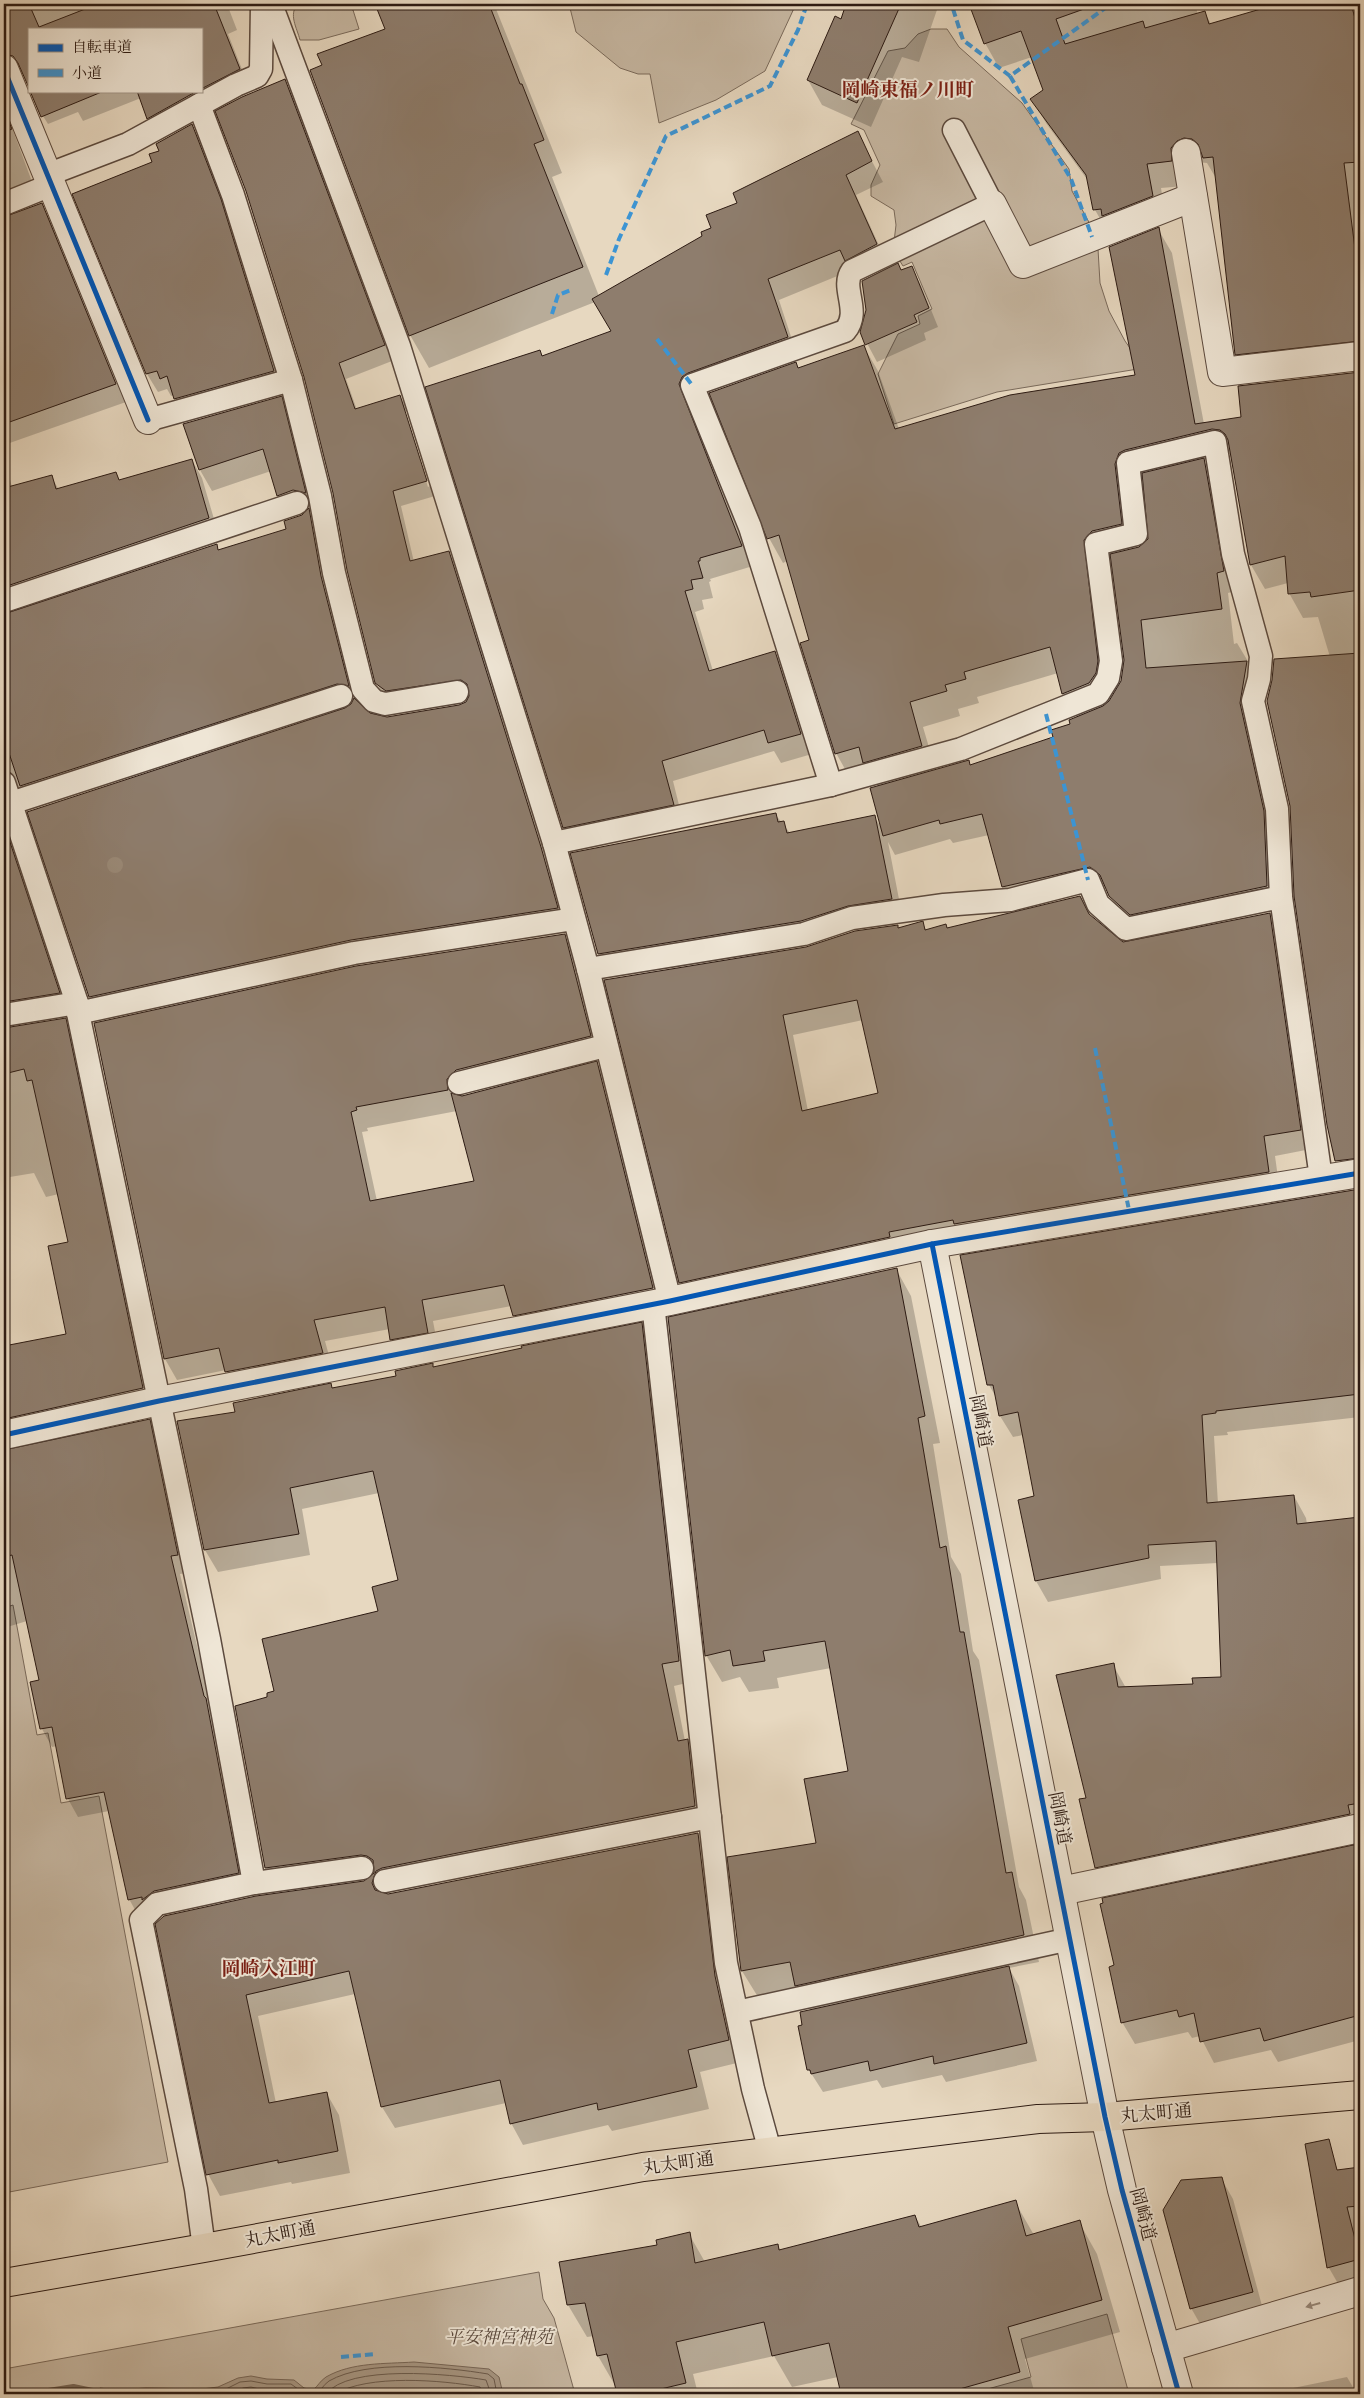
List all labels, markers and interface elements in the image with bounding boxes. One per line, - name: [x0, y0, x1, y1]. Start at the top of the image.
- legend: [28, 28, 202, 92]
- text: 自転車道: [72, 37, 132, 57]
- text: 小道: [72, 63, 102, 83]
- district label: 岡崎東福ノ川町: [841, 77, 975, 103]
- street label: 岡崎道: [964, 1392, 998, 1450]
- street label: 岡崎道: [1043, 1789, 1077, 1847]
- district label: 岡崎入江町: [221, 1956, 317, 1982]
- street label: 丸太町通: [1119, 2098, 1193, 2128]
- street label: 丸太町通: [641, 2146, 715, 2180]
- street label: 岡崎道: [1124, 2185, 1162, 2243]
- street label: 丸太町通: [242, 2215, 318, 2253]
- one-way arrow: [1306, 2301, 1321, 2309]
- park label: 平安神宮神苑: [445, 2325, 556, 2349]

